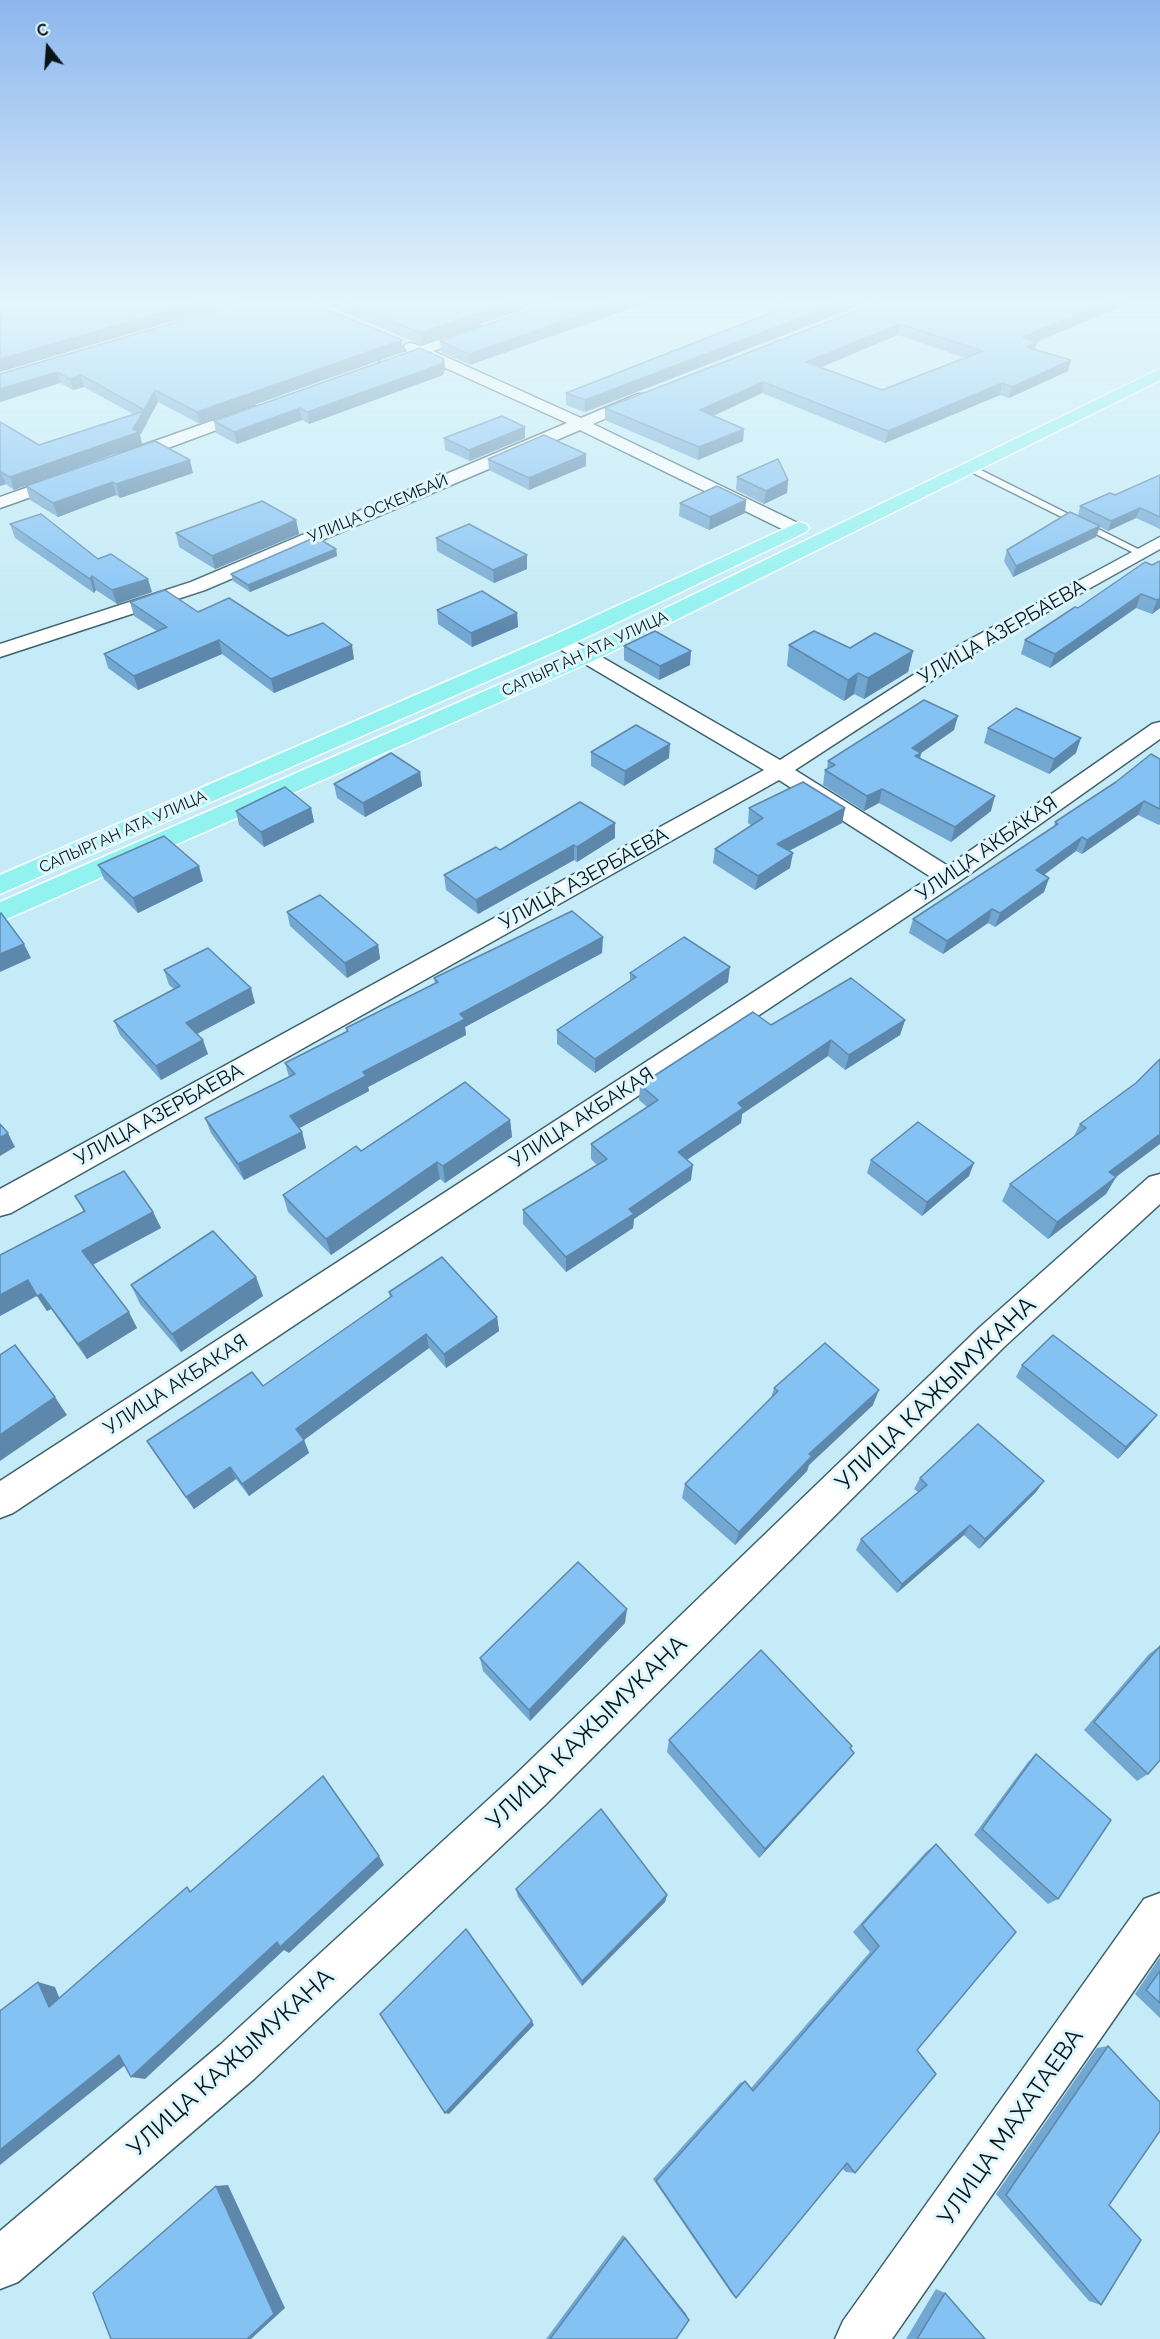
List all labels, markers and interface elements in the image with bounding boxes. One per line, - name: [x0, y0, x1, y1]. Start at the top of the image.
- north arrow: [18, 18, 78, 78]
- text: С: [35, 20, 51, 41]
- street label: УЛИЦА ОСКЕМБАЙ: [305, 471, 451, 547]
- street label: УЛИЦА АЗЕРБАЕВА: [914, 574, 1090, 690]
- street label: САПЫРГАН АТА УЛИЦА: [499, 607, 671, 701]
- street label: САПЫРГАН АТА УЛИЦА: [36, 786, 210, 878]
- street label: УЛИЦА АКБАКАЯ: [912, 791, 1062, 907]
- street label: УЛИЦА АЗЕРБАЕВА: [495, 823, 673, 935]
- street label: УЛИЦА АЗЕРБАЕВА: [70, 1059, 248, 1171]
- street label: УЛИЦА АКБАКАЯ: [506, 1063, 658, 1173]
- street label: УЛИЦА КАЖЫМУКАНА: [830, 1291, 1042, 1497]
- street label: УЛИЦА АКБАКАЯ: [100, 1330, 252, 1440]
- street label: УЛИЦА КАЖЫМУКАНА: [481, 1630, 693, 1836]
- street label: УЛИЦА КАЖЫМУКАНА: [122, 1963, 340, 2163]
- street label: УЛИЦА МАХАТАЕВА: [932, 2023, 1090, 2231]

